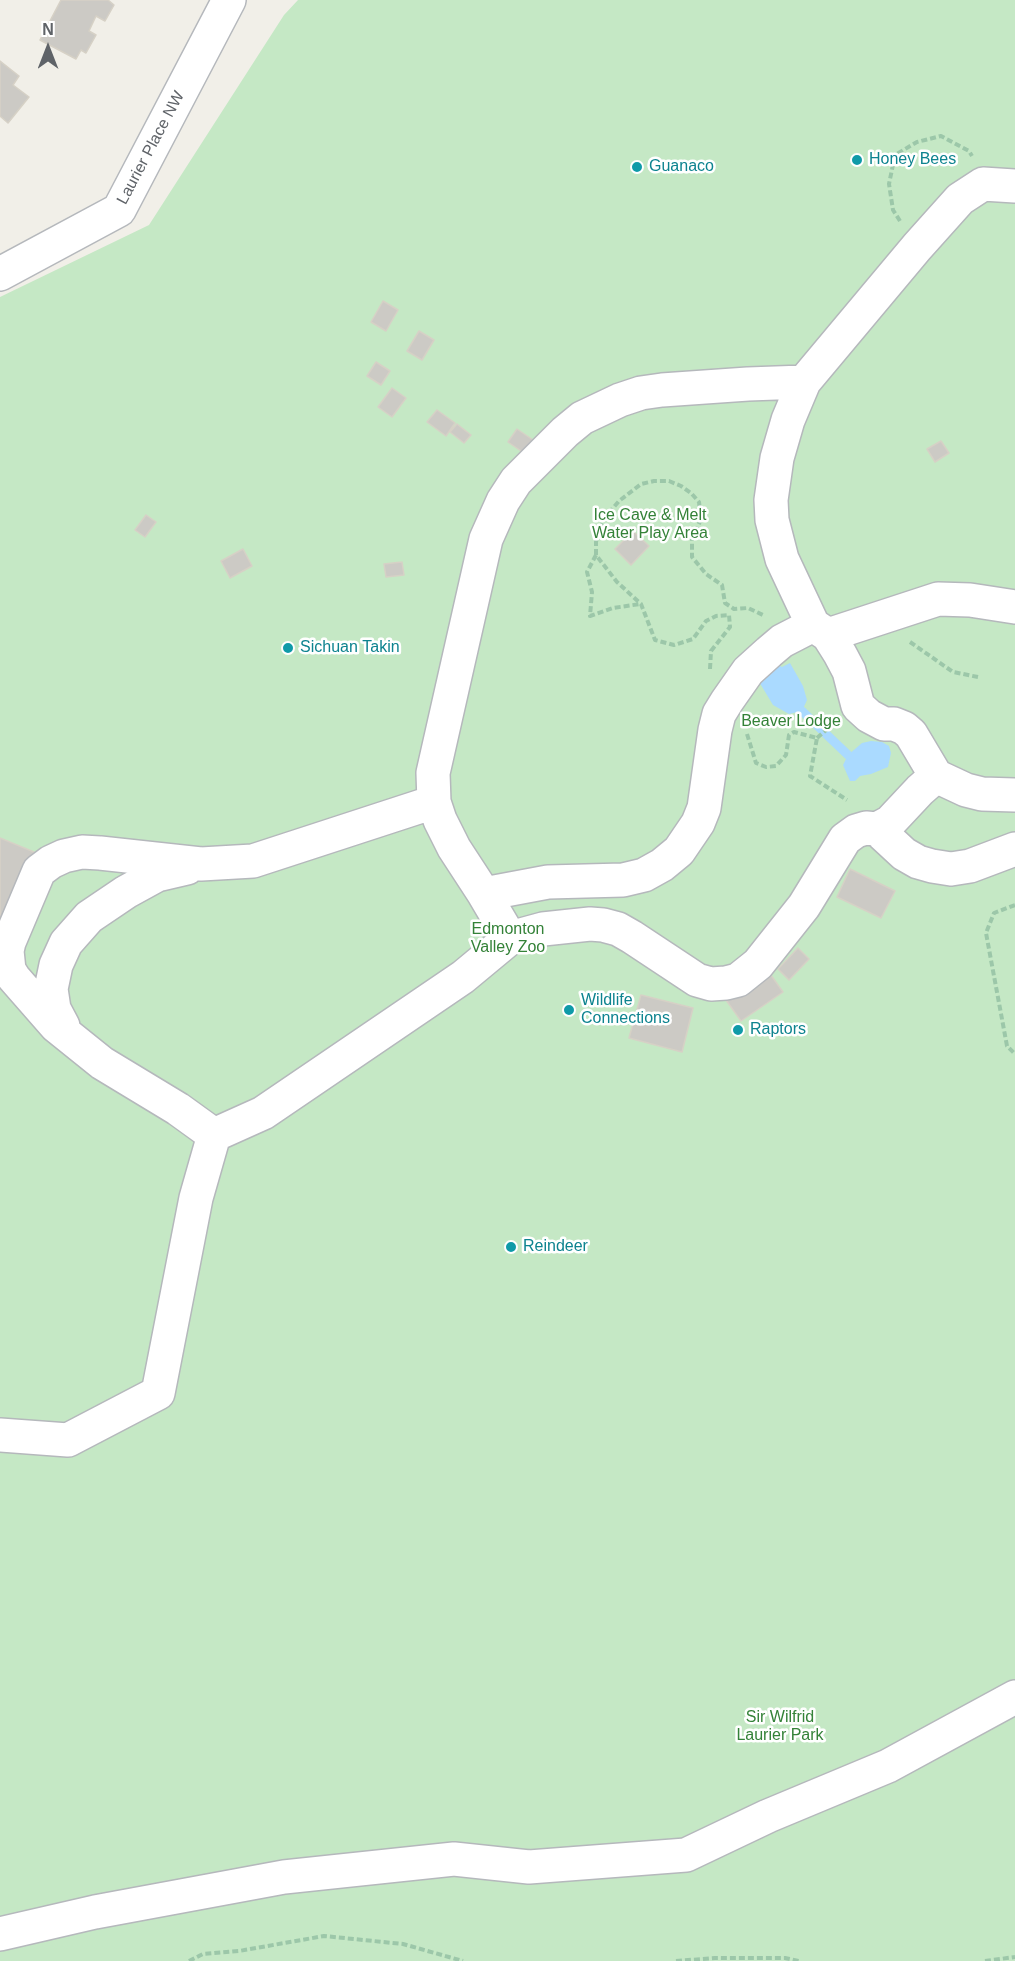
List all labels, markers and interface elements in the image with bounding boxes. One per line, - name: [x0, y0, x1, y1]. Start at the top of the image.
- north arrow: [18, 18, 78, 78]
- text: N: [42, 21, 54, 38]
- street label: Laurier Place NW: [113, 88, 189, 208]
- place label: Honey Bees: [869, 150, 956, 170]
- marker: Honey Bees: [850, 153, 864, 167]
- place label: Guanaco: [649, 157, 714, 177]
- marker: Guanaco: [630, 160, 644, 174]
- park label: Ice Cave & Melt Water Play Area: [592, 506, 708, 544]
- place label: Sichuan Takin: [300, 638, 400, 658]
- marker: Sichuan Takin: [281, 641, 295, 655]
- park label: Beaver Lodge: [741, 712, 841, 732]
- park label: Edmonton Valley Zoo: [471, 920, 545, 958]
- place label: Wildlife Connections: [581, 991, 670, 1029]
- marker: Wildlife Connections: [562, 1003, 576, 1017]
- place label: Raptors: [750, 1020, 806, 1040]
- marker: Raptors: [731, 1023, 745, 1037]
- place label: Reindeer: [523, 1237, 588, 1257]
- marker: Reindeer: [504, 1240, 518, 1254]
- park label: Sir Wilfrid Laurier Park: [736, 1708, 824, 1746]

